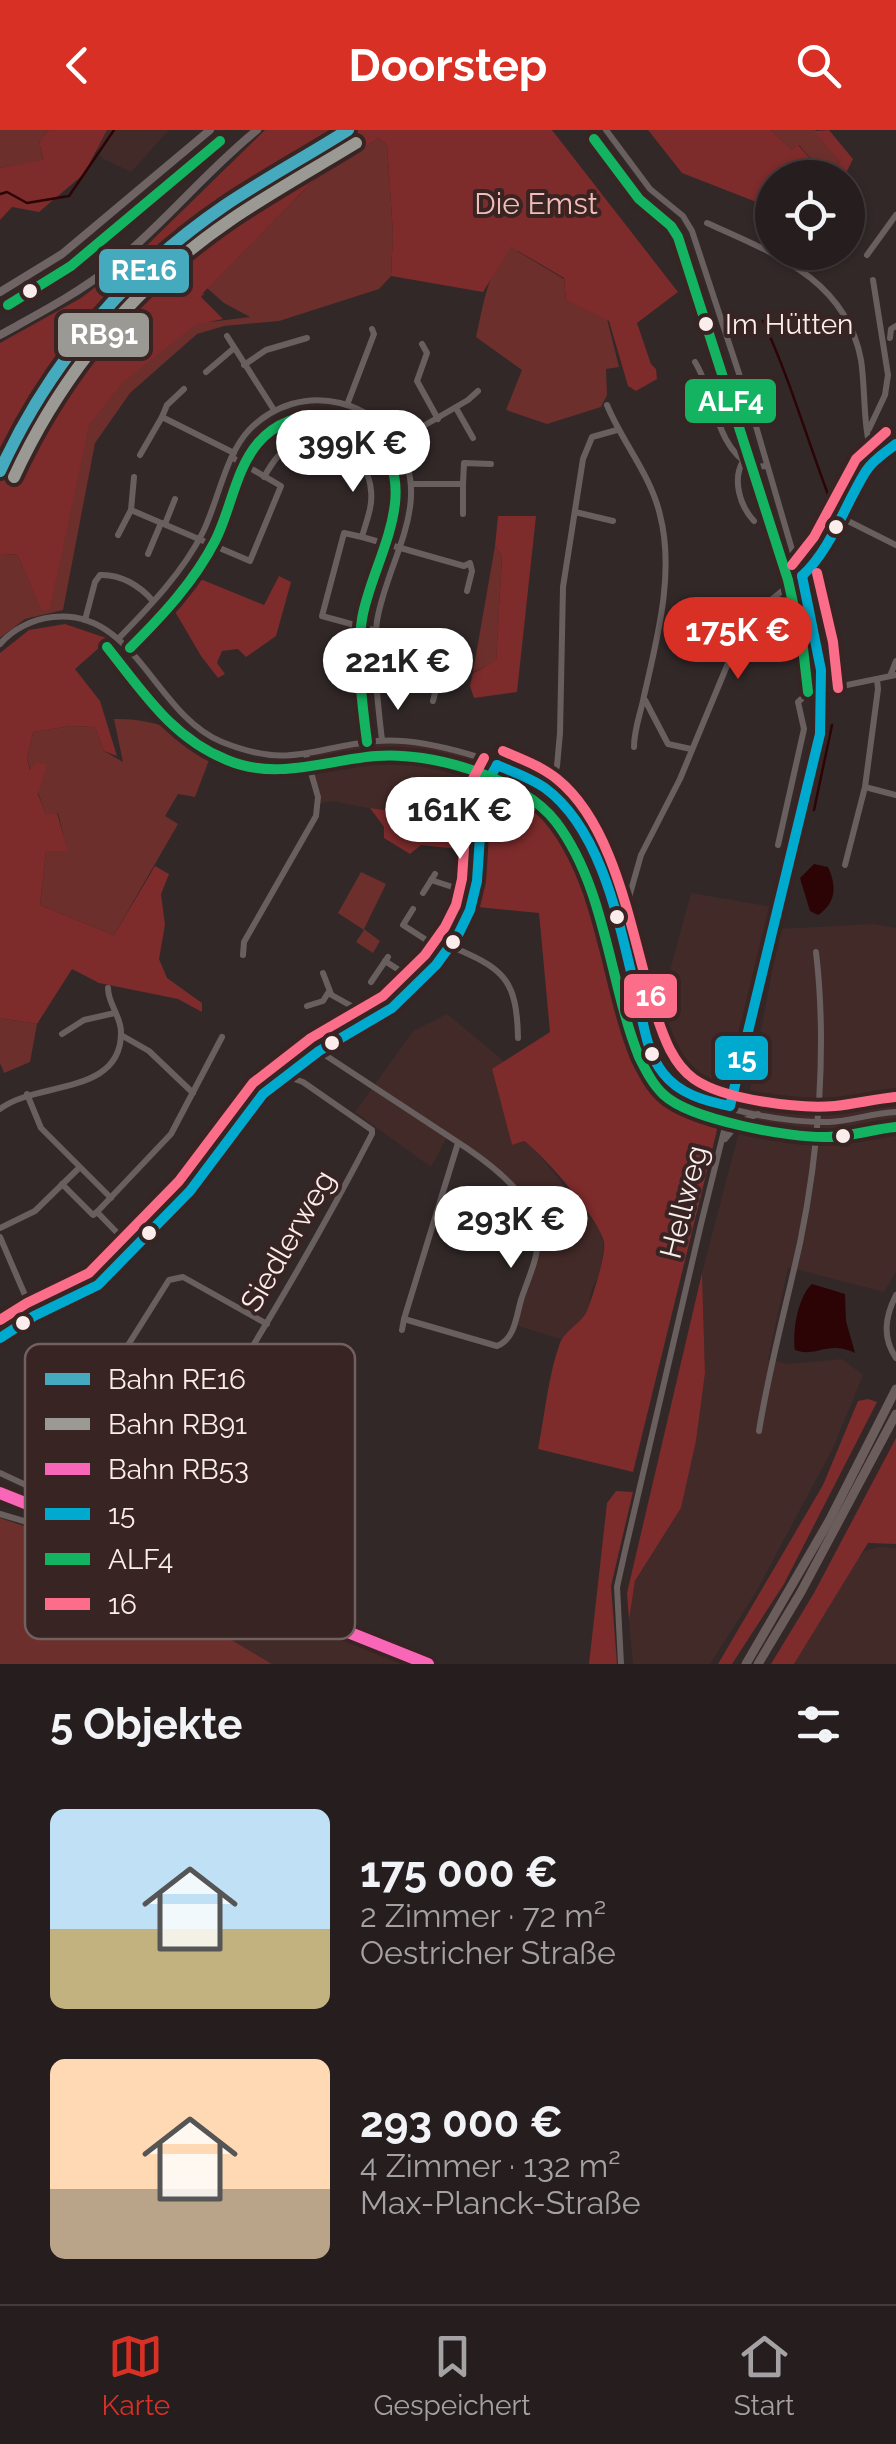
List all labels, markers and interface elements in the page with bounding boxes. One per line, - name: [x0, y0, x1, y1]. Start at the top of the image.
- icon: back: [50, 38, 105, 93]
- icon: search: [791, 38, 846, 93]
- text: Doorstep: [349, 39, 547, 92]
- map controls: [755, 160, 865, 270]
- button: locate: [755, 160, 865, 270]
- park label: Die Emst: [474, 186, 598, 221]
- line badge: RE16: [97, 247, 191, 295]
- text: RE16: [111, 254, 177, 287]
- unlabelled marker: [20, 281, 40, 301]
- place label: Im Hütten: [725, 308, 853, 341]
- line badge: RB91: [56, 311, 151, 359]
- marker: Im Hütten: [696, 314, 716, 334]
- text: RB91: [70, 318, 138, 351]
- line badge: ALF4: [683, 377, 778, 425]
- text: ALF4: [698, 385, 764, 418]
- pin: 399K €: [272, 410, 434, 495]
- text: 399K €: [298, 424, 408, 461]
- unlabelled marker: [826, 517, 846, 537]
- pin: 175K €: [657, 597, 819, 682]
- text: 175K €: [685, 611, 791, 648]
- pin: 221K €: [317, 628, 479, 713]
- text: 221K €: [345, 642, 451, 679]
- pin: 161K €: [379, 777, 541, 862]
- text: 161K €: [407, 791, 513, 828]
- unlabelled marker: [607, 907, 627, 927]
- unlabelled marker: [443, 932, 463, 952]
- line badge: 16: [622, 972, 679, 1020]
- text: 16: [636, 980, 666, 1013]
- unlabelled marker: [322, 1033, 342, 1053]
- line badge: 15: [713, 1034, 770, 1082]
- text: 15: [727, 1042, 757, 1075]
- unlabelled marker: [642, 1044, 662, 1064]
- unlabelled marker: [833, 1126, 853, 1146]
- street label: Hellweg: [653, 1142, 714, 1262]
- street label: Siedlerweg: [233, 1164, 342, 1318]
- pin: 293K €: [430, 1186, 592, 1271]
- text: 293K €: [457, 1200, 566, 1237]
- unlabelled marker: [139, 1223, 159, 1243]
- unlabelled marker: [13, 1313, 33, 1333]
- legend: [25, 1344, 355, 1639]
- text: Bahn RE16: [108, 1363, 246, 1396]
- text: Bahn RB91: [108, 1408, 247, 1441]
- text: Bahn RB53: [108, 1453, 249, 1486]
- text: 15: [108, 1498, 135, 1531]
- text: ALF4: [108, 1543, 173, 1576]
- text: 16: [108, 1588, 137, 1621]
- icon: filters: [791, 1697, 846, 1752]
- text: 5 Objekte: [50, 1700, 242, 1749]
- text: 175 000 €: [360, 1848, 558, 1897]
- icon: home: [130, 1849, 250, 1969]
- text: 2 Zimmer · 72 m²: [360, 1897, 606, 1934]
- text: Oestricher Straße: [360, 1934, 616, 1971]
- text: 293 000 €: [360, 2098, 563, 2147]
- icon: home: [130, 2099, 250, 2219]
- text: 4 Zimmer · 132 m²: [360, 2147, 621, 2184]
- text: Max-Planck-Straße: [360, 2184, 641, 2221]
- tab: Karte: [102, 2329, 170, 2422]
- tab: Gespeichert: [373, 2329, 531, 2422]
- tab: Start: [734, 2329, 794, 2422]

